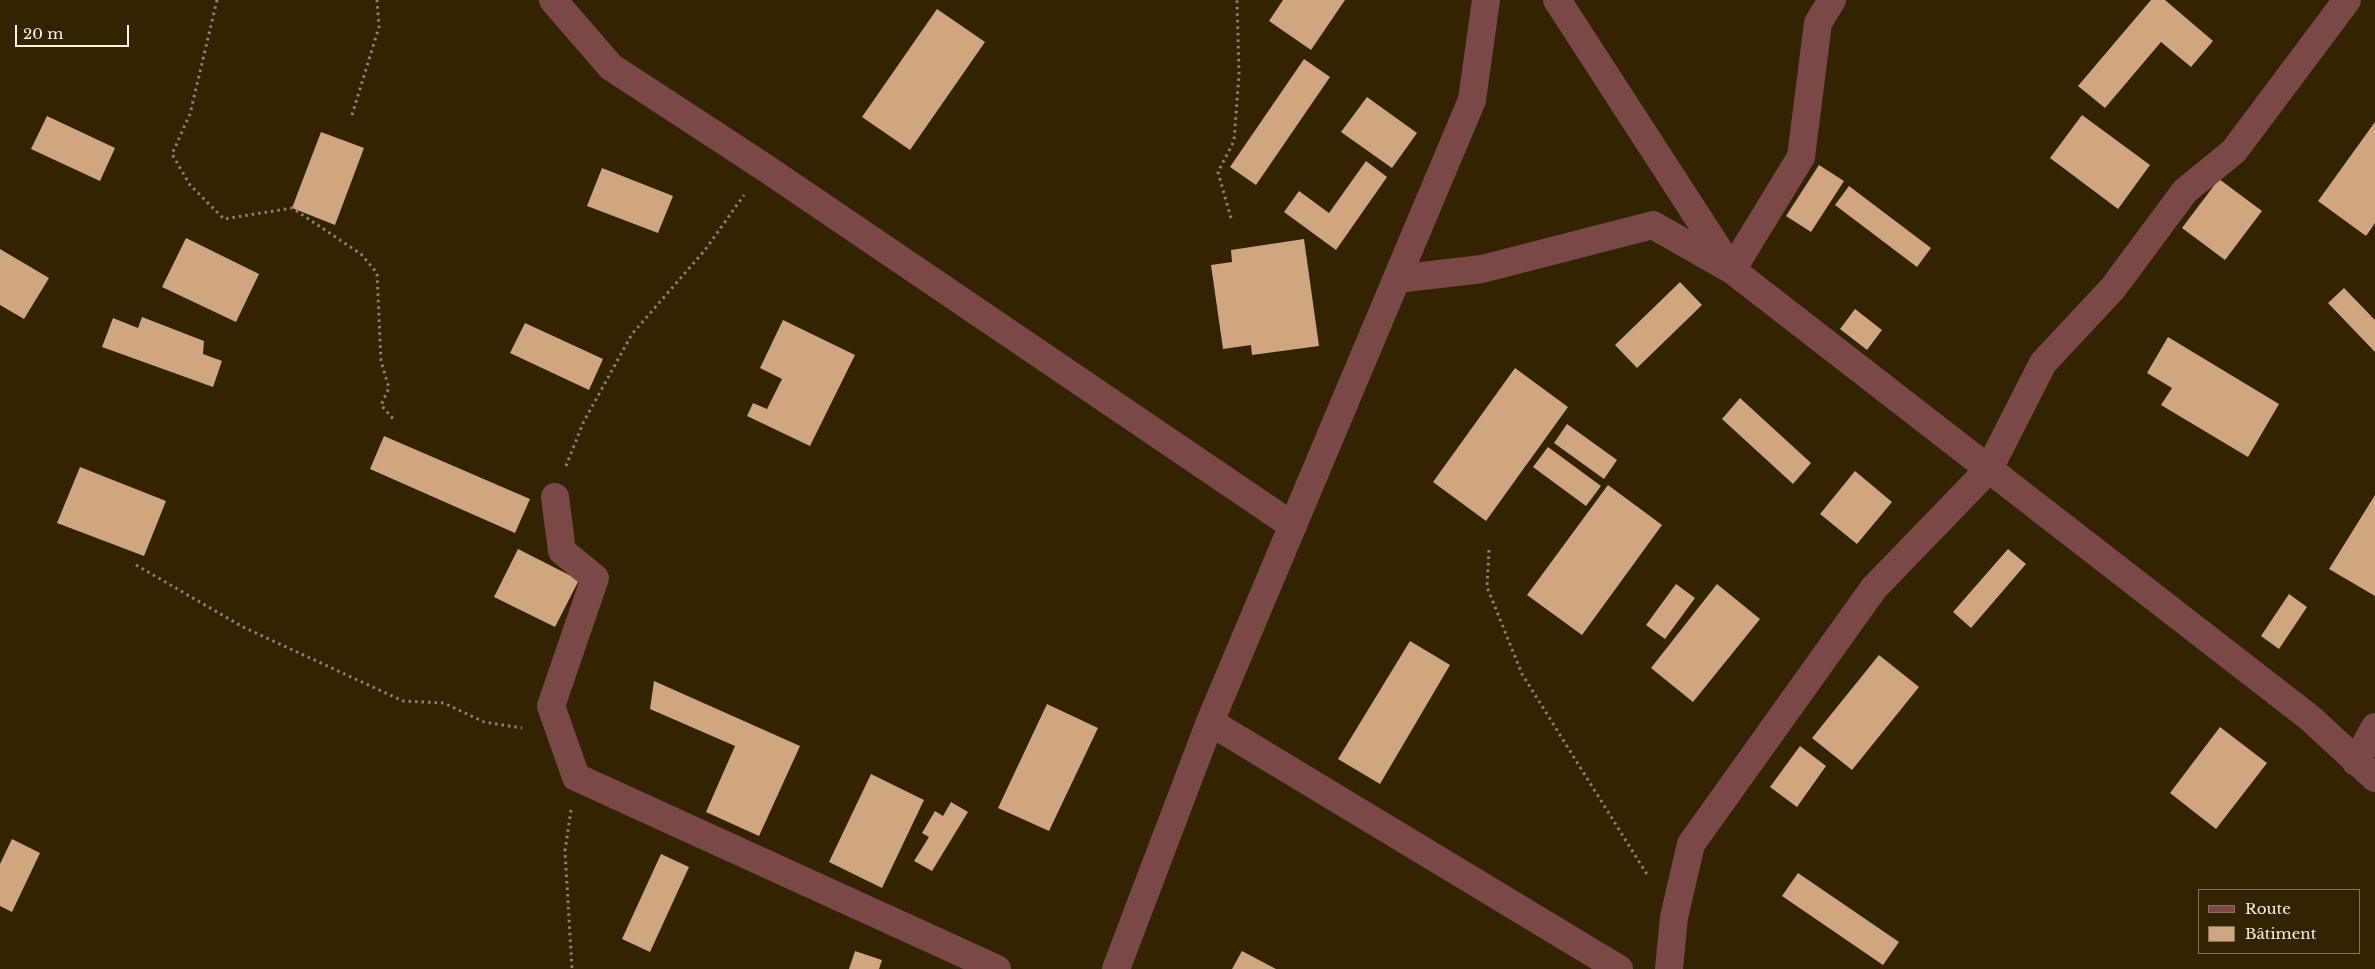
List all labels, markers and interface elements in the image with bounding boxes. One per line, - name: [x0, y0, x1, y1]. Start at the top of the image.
- scale bar: [18, 15, 131, 47]
- text: 20 m: [23, 24, 63, 43]
- legend: [2198, 889, 2360, 954]
- text: Route: [2245, 899, 2291, 918]
- text: Bâtiment: [2245, 924, 2316, 943]

